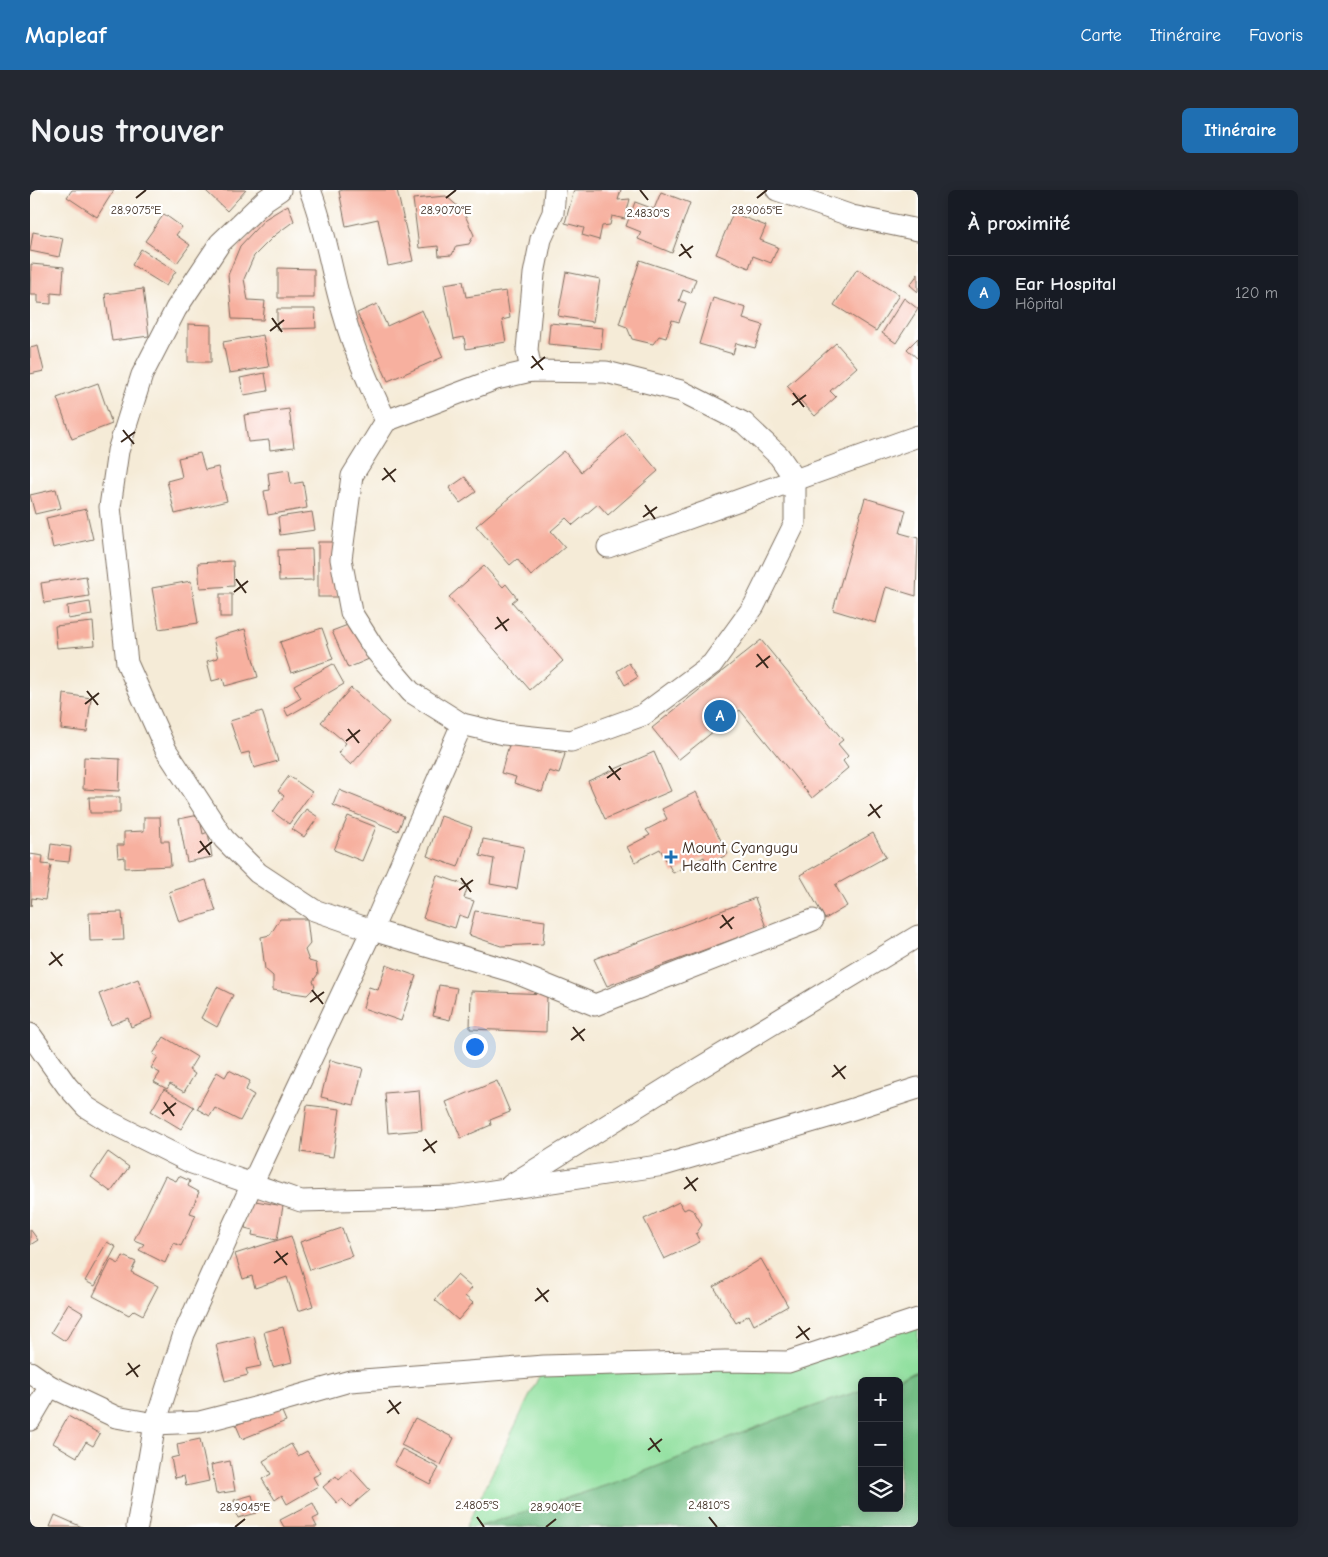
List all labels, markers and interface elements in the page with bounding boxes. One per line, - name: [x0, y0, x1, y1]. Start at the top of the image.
- text: Mapleaf: [25, 21, 106, 49]
- text: Carte: [1081, 25, 1122, 46]
- text: Itinéraire: [1150, 25, 1221, 46]
- text: Favoris: [1249, 25, 1303, 46]
- button: Itinéraire: [1182, 108, 1298, 153]
- text: Nous trouver: [30, 110, 223, 151]
- text: 28.9075°E: [111, 203, 161, 217]
- text: 28.9070°E: [420, 203, 472, 217]
- text: 28.9065°E: [731, 203, 783, 217]
- text: 2.4830°S: [626, 206, 670, 220]
- text: À proximité: [968, 211, 1070, 235]
- text: Ear Hospital: [1015, 273, 1116, 295]
- text: A: [980, 284, 988, 302]
- text: 120 m: [1235, 284, 1278, 302]
- text: Hôpital: [1015, 295, 1063, 313]
- pin: A: [704, 697, 736, 735]
- place label: Mount Cyangugu Health Centre: [682, 839, 798, 875]
- marker: Mount Cyangugu Health Centre: [664, 850, 678, 864]
- your location: [462, 1034, 488, 1060]
- map controls: [858, 1377, 903, 1512]
- button: +: [858, 1377, 903, 1422]
- button: −: [858, 1422, 903, 1467]
- button: layers: [858, 1467, 903, 1512]
- text: 2.4805°S: [455, 1498, 499, 1512]
- text: 2.4810°S: [688, 1498, 730, 1512]
- text: 28.9045°E: [220, 1500, 270, 1514]
- text: 28.9040°E: [530, 1500, 582, 1514]

